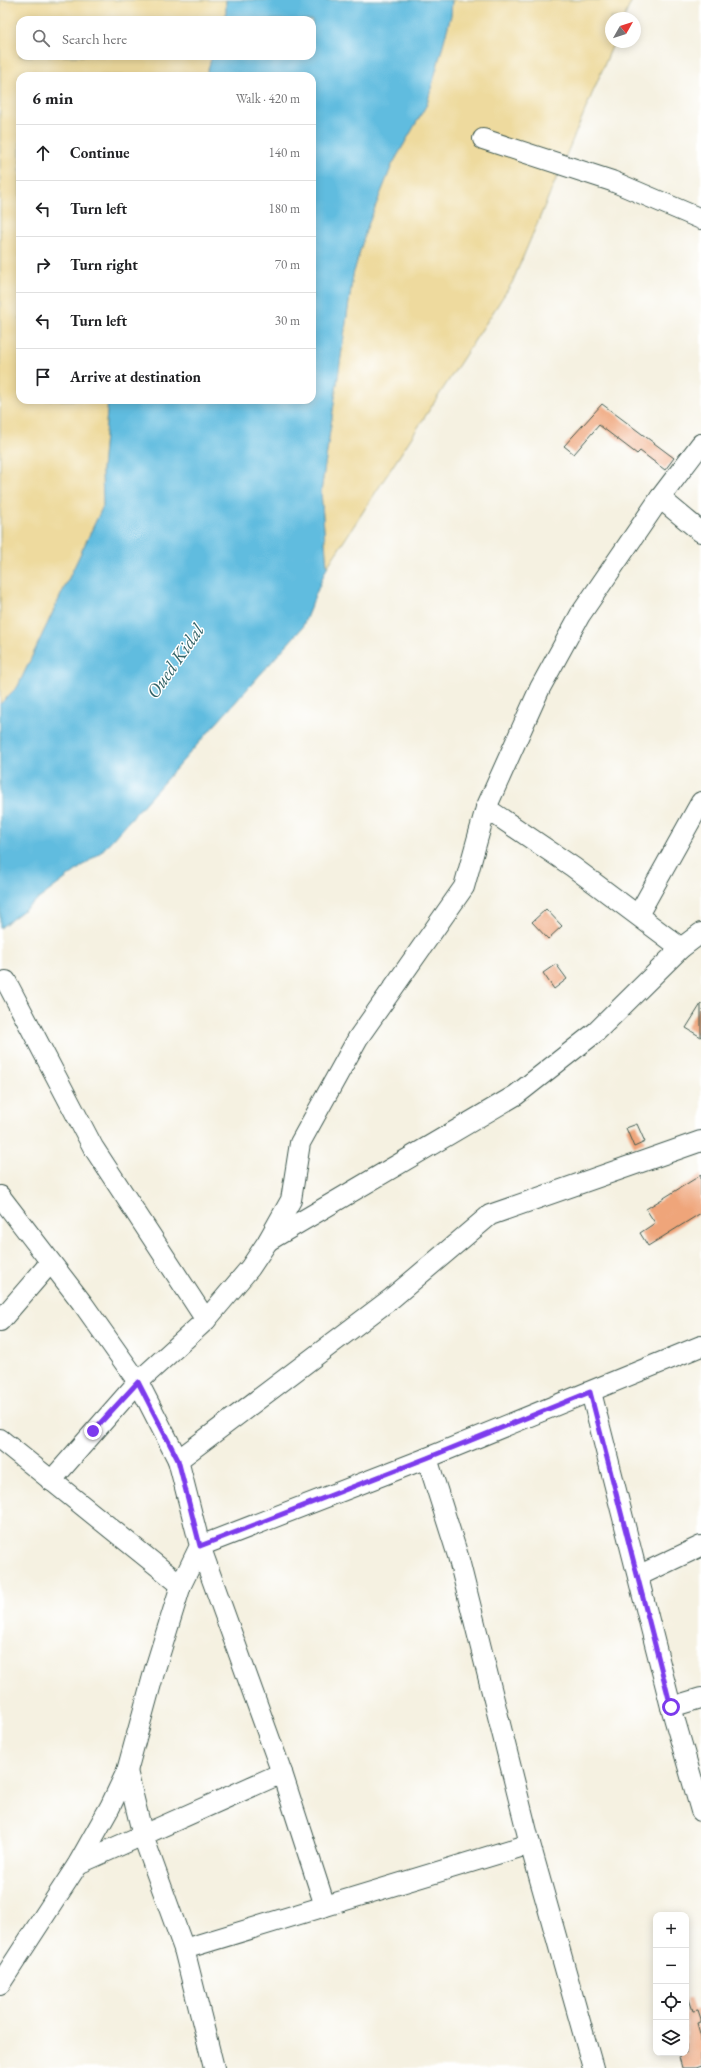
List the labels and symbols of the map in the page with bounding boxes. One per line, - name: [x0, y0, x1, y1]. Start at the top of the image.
- north arrow: [605, 12, 641, 48]
- water label: Oued Kidal: [140, 618, 210, 703]
- route end: [84, 1422, 102, 1440]
- route start: [662, 1698, 680, 1716]

